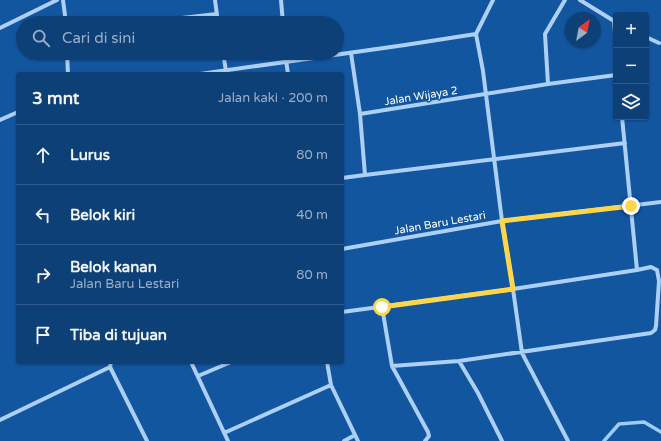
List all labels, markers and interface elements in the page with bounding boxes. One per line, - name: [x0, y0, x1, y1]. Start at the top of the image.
- north arrow: [565, 12, 601, 48]
- map controls: [613, 12, 649, 120]
- button: +: [613, 12, 649, 48]
- search box: [16, 16, 344, 60]
- icon: search: [30, 27, 52, 49]
- text: Cari di sini: [62, 29, 135, 47]
- button: −: [613, 48, 649, 84]
- street label: Jalan Wijaya 2: [383, 84, 459, 108]
- button: layers: [613, 84, 649, 120]
- text: 3 mnt: [32, 88, 79, 109]
- text: Jalan kaki · 200 m: [218, 90, 328, 106]
- icon: ahead: [32, 144, 54, 166]
- text: Lurus: [70, 146, 110, 164]
- text: 80 m: [296, 147, 328, 163]
- route end: [622, 197, 640, 215]
- icon: left: [32, 204, 54, 226]
- text: Belok kiri: [70, 206, 135, 224]
- text: 40 m: [296, 207, 328, 223]
- street label: Jalan Baru Lestari: [393, 209, 487, 237]
- text: Belok kanan: [70, 258, 157, 276]
- icon: right: [32, 264, 54, 286]
- text: 80 m: [296, 267, 328, 283]
- text: Jalan Baru Lestari: [70, 276, 179, 292]
- route start: [373, 298, 391, 316]
- icon: arrive: [32, 324, 54, 346]
- text: Tiba di tujuan: [70, 326, 167, 344]

